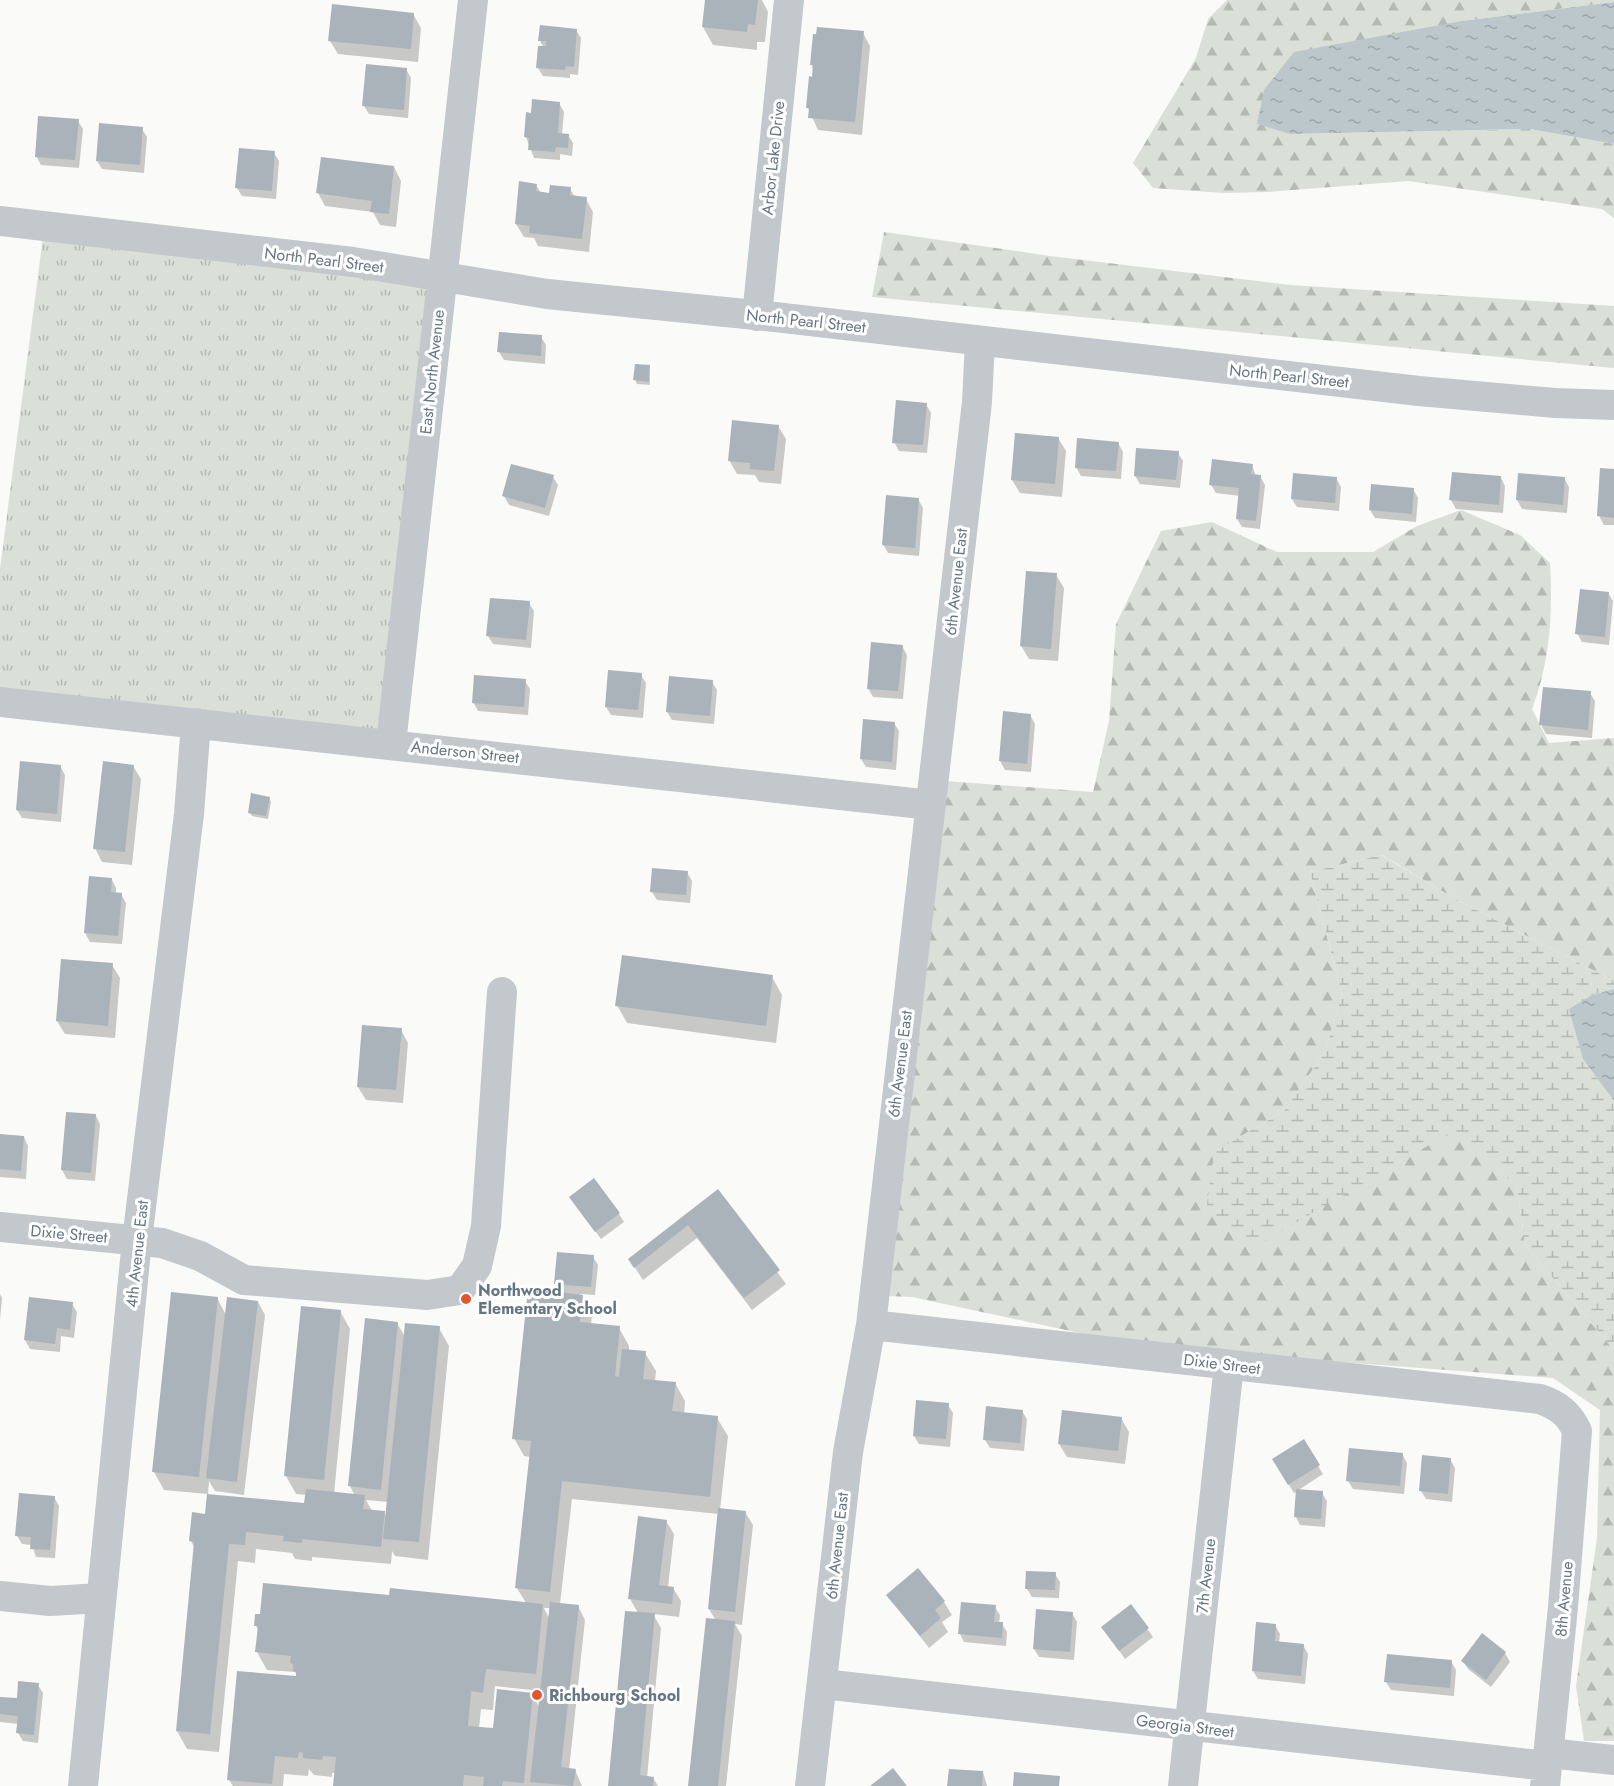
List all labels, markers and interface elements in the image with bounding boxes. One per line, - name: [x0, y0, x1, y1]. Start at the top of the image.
- street label: Arbor Lake Drive: [756, 100, 790, 216]
- street label: North Pearl Street: [263, 241, 385, 279]
- street label: North Pearl Street: [745, 303, 867, 339]
- street label: East North Avenue: [414, 309, 450, 435]
- street label: North Pearl Street: [1228, 358, 1350, 394]
- street label: 6th Avenue East: [939, 527, 973, 637]
- street label: Anderson Street: [410, 735, 520, 769]
- street label: 6th Avenue East: [882, 1009, 918, 1119]
- street label: 4th Avenue East: [120, 1199, 154, 1309]
- street label: Dixie Street: [30, 1219, 109, 1249]
- place label: Northwood Elementary School: [478, 1279, 617, 1320]
- marker: Northwood Elementary School: [459, 1292, 473, 1306]
- street label: Dixie Street: [1182, 1348, 1262, 1380]
- street label: 6th Avenue East: [820, 1491, 854, 1601]
- street label: 7th Avenue: [1191, 1537, 1221, 1615]
- street label: 8th Avenue: [1549, 1560, 1579, 1638]
- place label: Richbourg School: [549, 1684, 680, 1707]
- marker: Richbourg School: [530, 1688, 544, 1702]
- street label: Georgia Street: [1135, 1709, 1235, 1743]

